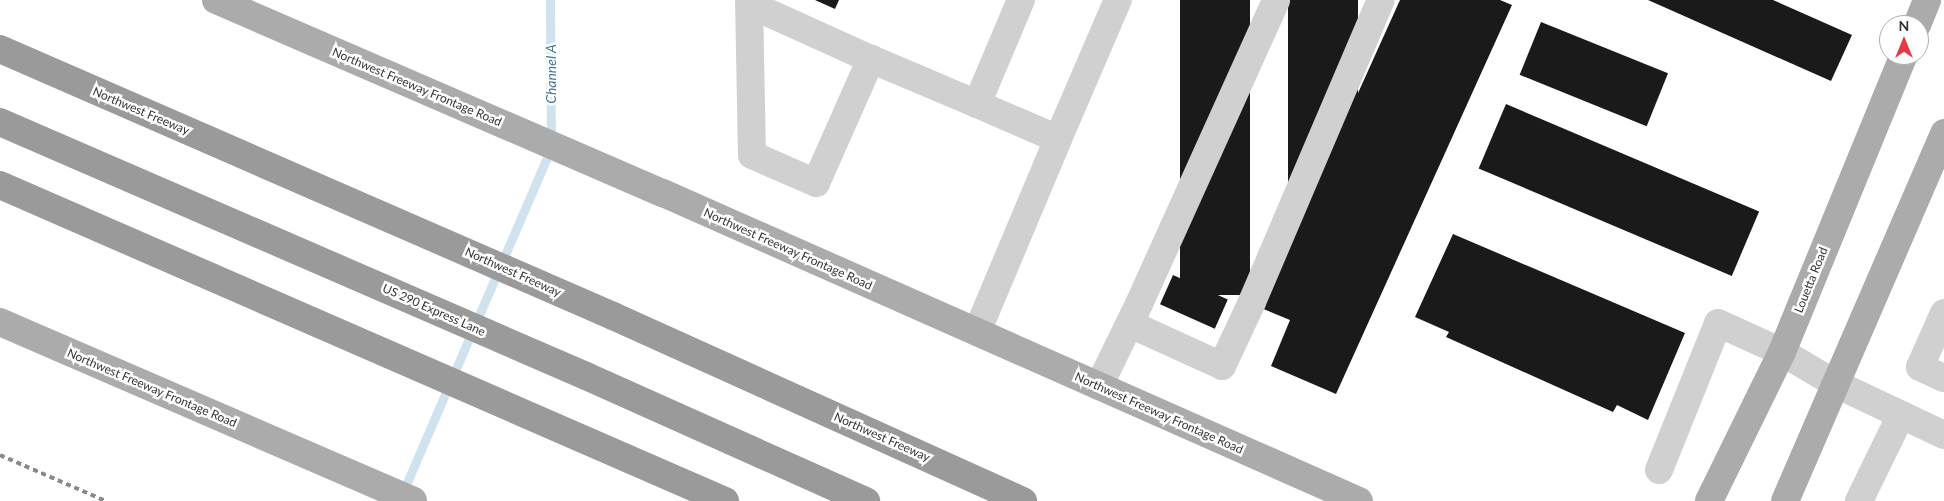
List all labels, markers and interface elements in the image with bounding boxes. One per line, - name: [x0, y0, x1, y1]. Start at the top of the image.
- north arrow: [1879, 15, 1929, 65]
- text: N: [1899, 17, 1909, 34]
- water label: Channel A: [543, 44, 559, 104]
- street label: Northwest Freeway Frontage Road: [330, 45, 504, 129]
- street label: Northwest Freeway: [90, 84, 192, 138]
- street label: Northwest Freeway Frontage Road: [701, 205, 875, 293]
- street label: Northwest Freeway: [463, 244, 563, 300]
- street label: Louetta Road: [1791, 245, 1831, 315]
- street label: US 290 Express Lane: [380, 281, 488, 339]
- street label: Northwest Freeway Frontage Road: [65, 346, 239, 430]
- street label: Northwest Freeway Frontage Road: [1072, 369, 1246, 457]
- street label: Northwest Freeway: [832, 409, 932, 465]

